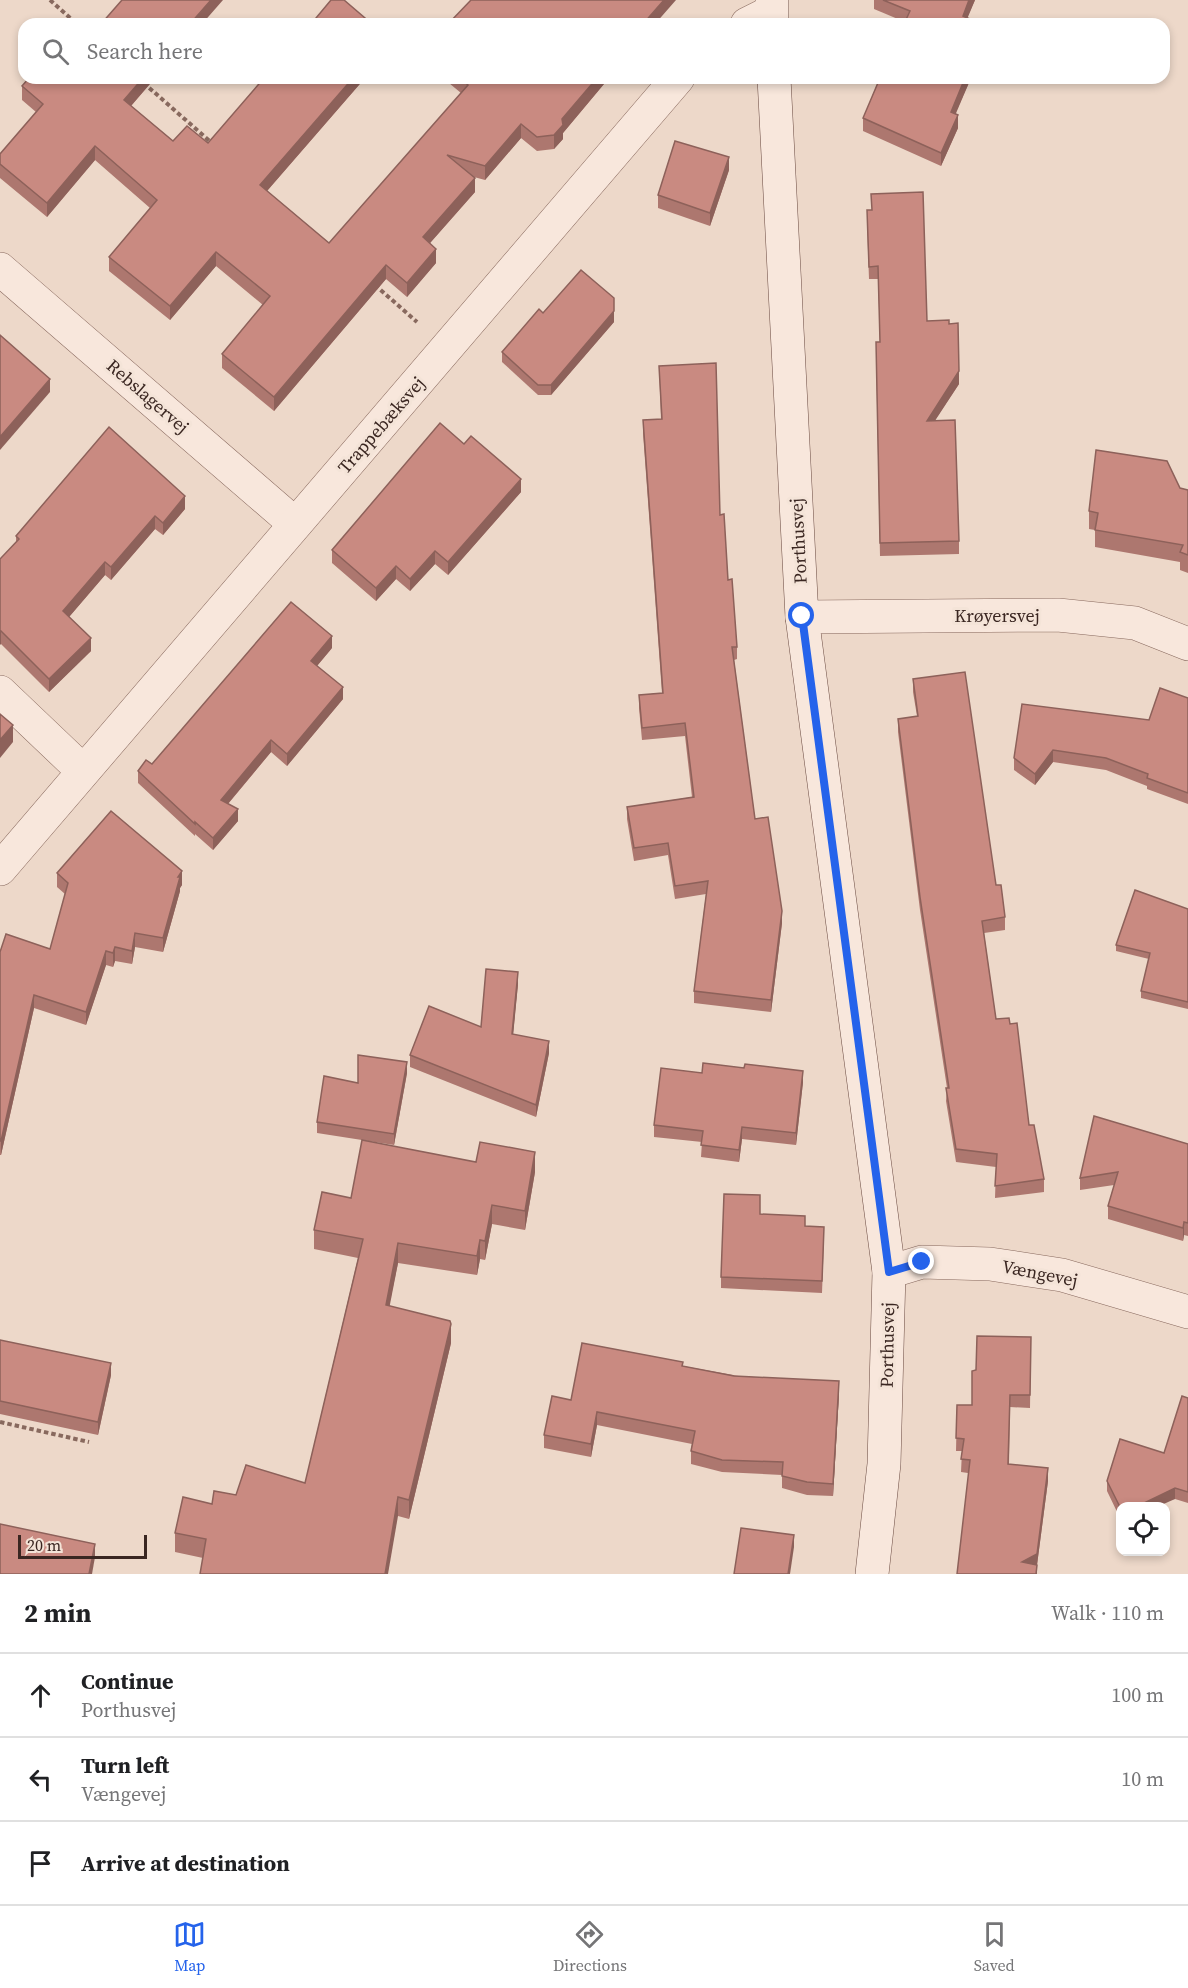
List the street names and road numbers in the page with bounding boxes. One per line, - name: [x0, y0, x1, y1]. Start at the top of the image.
- street label: Rebslagervej: [101, 353, 195, 439]
- street label: Trappebæksvej: [332, 371, 430, 479]
- street label: Porthusvej: [783, 497, 813, 585]
- street label: Krøyersvej: [954, 603, 1040, 628]
- street label: Vængevej: [1000, 1253, 1080, 1293]
- street label: Porthusvej: [874, 1302, 900, 1388]

